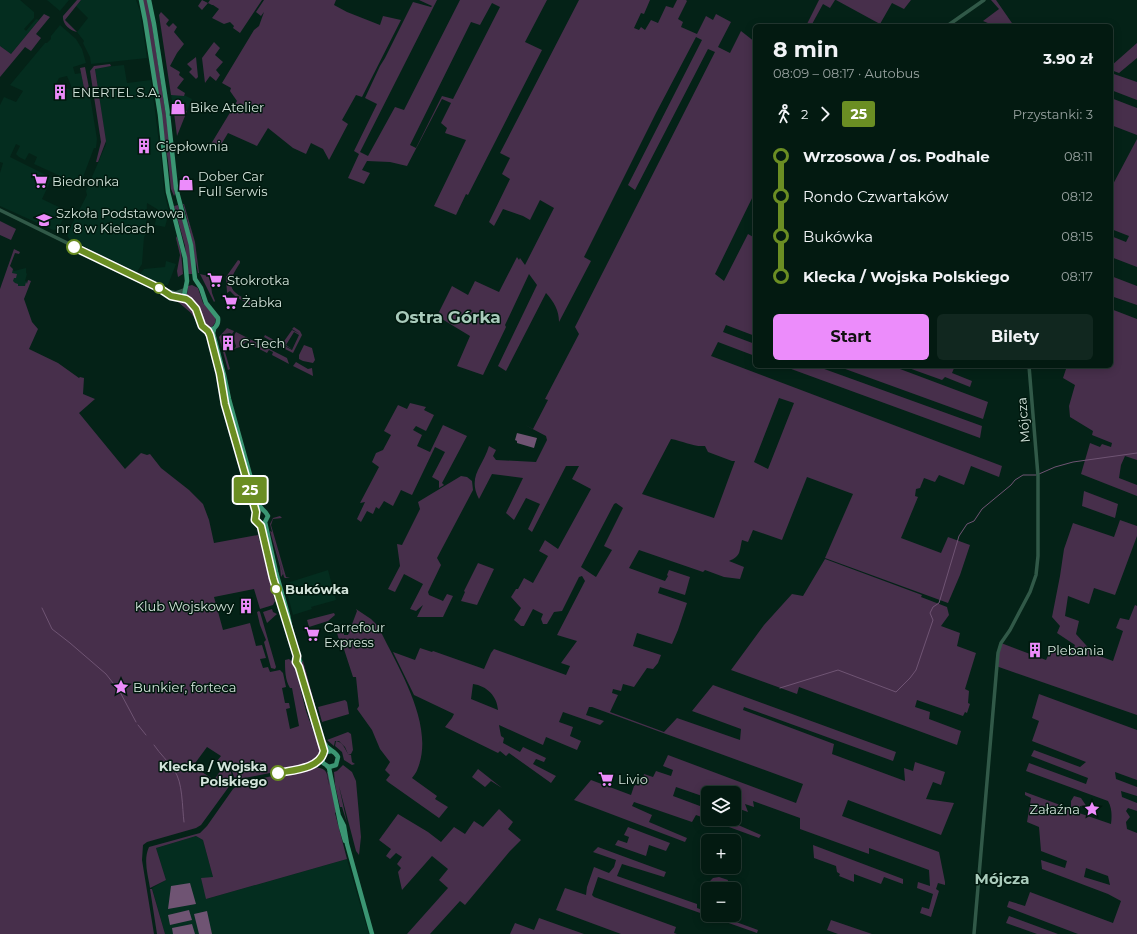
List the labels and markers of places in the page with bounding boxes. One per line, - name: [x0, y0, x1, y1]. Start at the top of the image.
- building icon: ENERTEL S.A.: [51, 83, 69, 101]
- place label: ENERTEL S.A.: [72, 84, 161, 100]
- shop icon: Bike Atelier: [169, 98, 187, 116]
- place label: Bike Atelier: [190, 99, 264, 115]
- building icon: Ciepłownia: [135, 137, 153, 155]
- place label: Ciepłownia: [156, 138, 228, 154]
- place label: Dober Car Full Serwis: [198, 168, 268, 199]
- supermarket icon: Biedronka: [31, 172, 49, 190]
- place label: Biedronka: [52, 173, 119, 189]
- shop icon: Dober Car Full Serwis: [177, 174, 195, 192]
- place label: Szkoła Podstawowa nr 8 w Kielcach: [56, 205, 184, 236]
- school or university icon: Szkoła Podstawowa nr 8 w Kielcach: [35, 211, 53, 229]
- unlabelled marker: [66, 239, 82, 255]
- supermarket icon: Stokrotka: [206, 271, 224, 289]
- place label: Stokrotka: [227, 272, 290, 288]
- unlabelled marker: [153, 282, 165, 294]
- supermarket icon: Żabka: [221, 293, 239, 311]
- place label: Żabka: [242, 294, 282, 310]
- building icon: G-Tech: [219, 334, 237, 352]
- place label: G-Tech: [240, 335, 285, 351]
- place label: Bukówka: [285, 581, 349, 597]
- marker: Bukówka: [270, 583, 282, 595]
- building icon: Klub Wojskowy: [237, 597, 255, 615]
- place label: Klub Wojskowy: [135, 598, 235, 614]
- place label: Carrefour Express: [324, 619, 385, 650]
- supermarket icon: Carrefour Express: [303, 625, 321, 643]
- building icon: Plebania: [1026, 641, 1044, 659]
- place label: Plebania: [1047, 642, 1104, 658]
- place icon: Bunkier, forteca: [112, 678, 130, 696]
- place label: Bunkier, forteca: [133, 679, 236, 695]
- place label: Klecka / Wojska Polskiego: [159, 758, 267, 789]
- marker: Klecka / Wojska Polskiego: [270, 765, 286, 781]
- supermarket icon: Livio: [597, 770, 615, 788]
- place label: Livio: [618, 771, 648, 787]
- place icon: Załaźna: [1083, 800, 1101, 818]
- place label: Załaźna: [1029, 801, 1080, 817]

